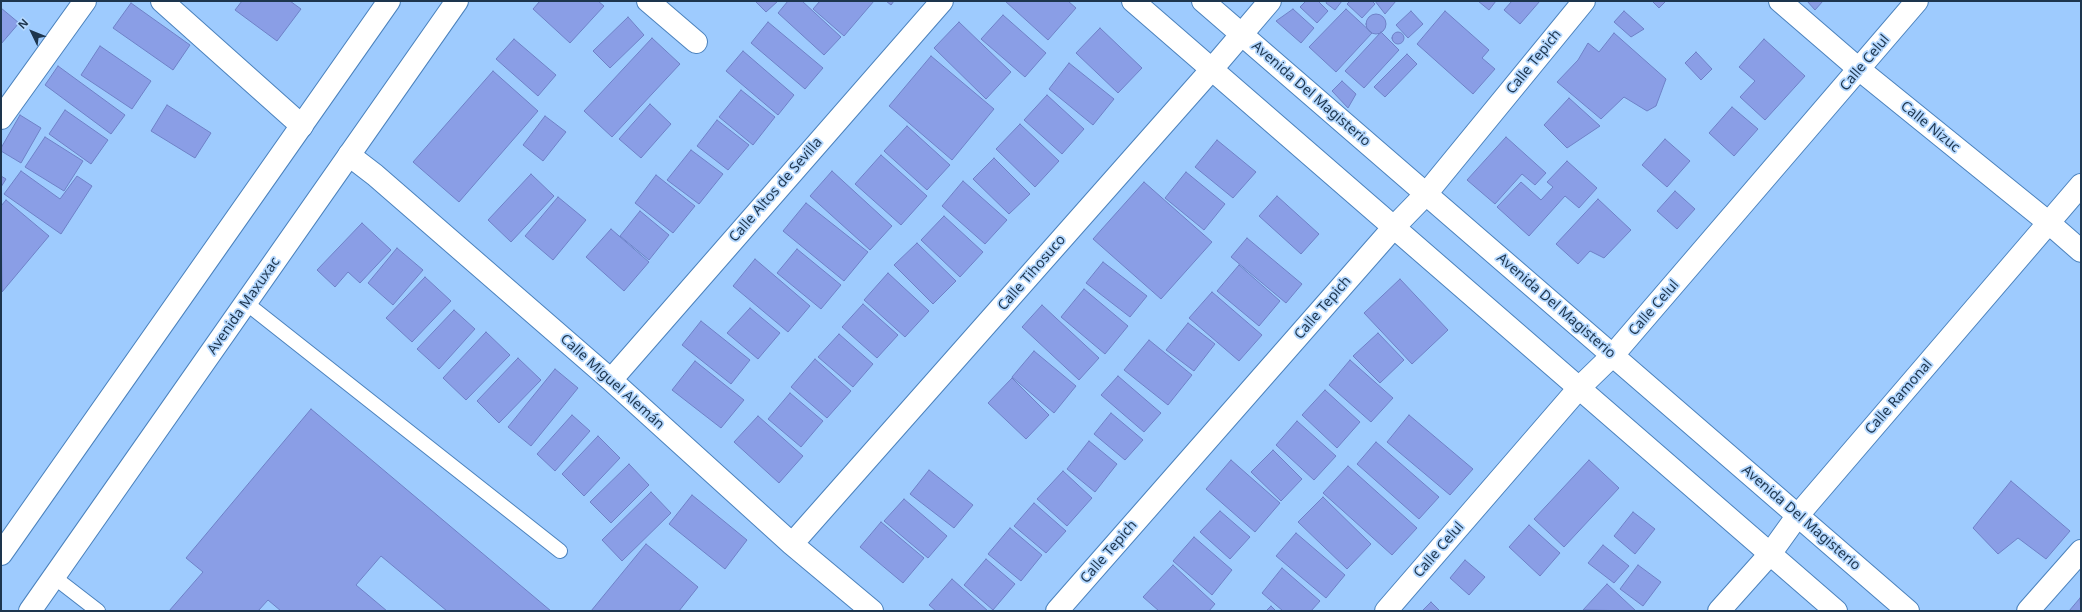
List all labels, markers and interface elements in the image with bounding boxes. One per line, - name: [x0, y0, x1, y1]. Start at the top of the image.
- north arrow: [12, 12, 52, 52]
- text: N: [14, 15, 31, 32]
- street label: Calle Tepich: [1503, 26, 1565, 98]
- street label: Calle Celul: [1837, 32, 1893, 94]
- street label: Avenida Del Magisterio: [1248, 38, 1374, 150]
- street label: Calle Nizuc: [1897, 98, 1963, 156]
- street label: Calle Altos de Sevilla: [726, 134, 826, 246]
- street label: Calle Tihosuco: [995, 232, 1069, 314]
- street label: Avenida Del Magisterio: [1493, 250, 1619, 362]
- street label: Avenida Maxuxac: [204, 254, 284, 358]
- street label: Calle Tepich: [1291, 273, 1355, 343]
- street label: Calle Celul: [1625, 277, 1683, 339]
- street label: Calle Miguel Alemán: [557, 331, 667, 433]
- street label: Calle Ramonal: [1862, 356, 1936, 438]
- street label: Avenida Del Magisterio: [1738, 462, 1864, 574]
- street label: Calle Tepich: [1077, 517, 1141, 587]
- street label: Calle Celul: [1410, 519, 1468, 581]

